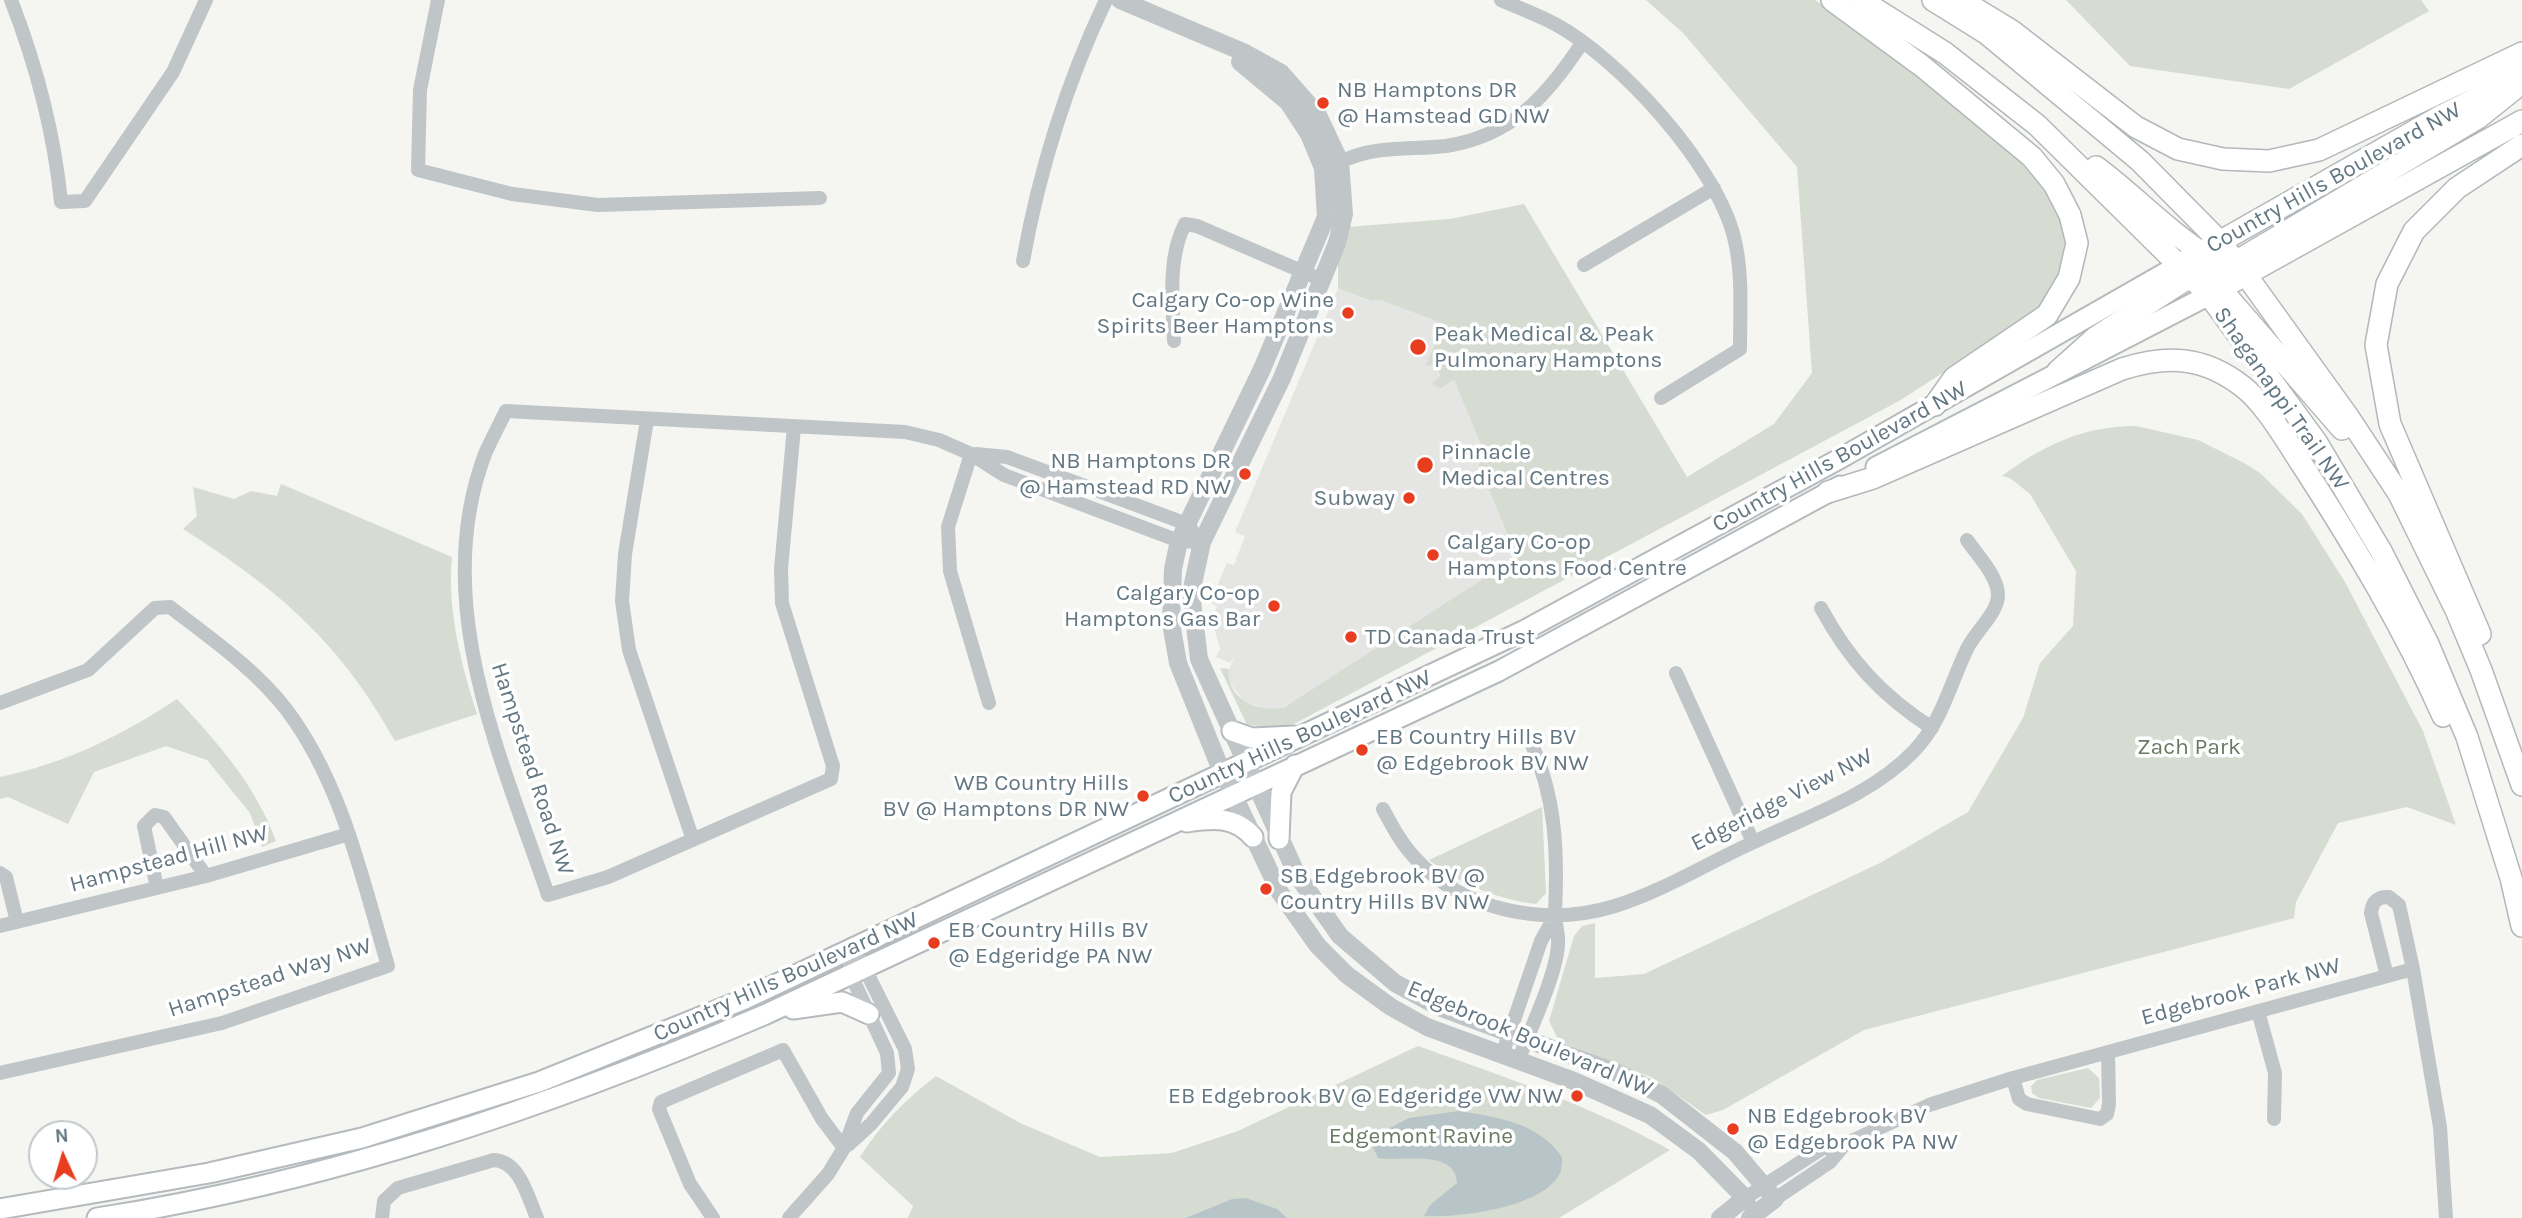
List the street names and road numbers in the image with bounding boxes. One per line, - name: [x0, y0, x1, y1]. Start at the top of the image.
- street label: Country Hills Boulevard NW: [2202, 96, 2466, 260]
- street label: Shaganappi Trail NW: [2207, 302, 2355, 496]
- street label: Country Hills Boulevard NW: [1708, 375, 1972, 539]
- street label: Hampstead Road NW: [485, 659, 579, 879]
- street label: Country Hills Boulevard NW: [1164, 664, 1436, 810]
- street label: Edgeridge View NW: [1686, 742, 1878, 858]
- street label: Hampstead Hill NW: [67, 819, 271, 899]
- street label: Country Hills Boulevard NW: [649, 906, 923, 1048]
- street label: Hampstead Way NW: [165, 932, 375, 1024]
- street label: Edgebrook Park NW: [2138, 952, 2344, 1032]
- street label: Edgebrook Boulevard NW: [1403, 975, 1657, 1103]

